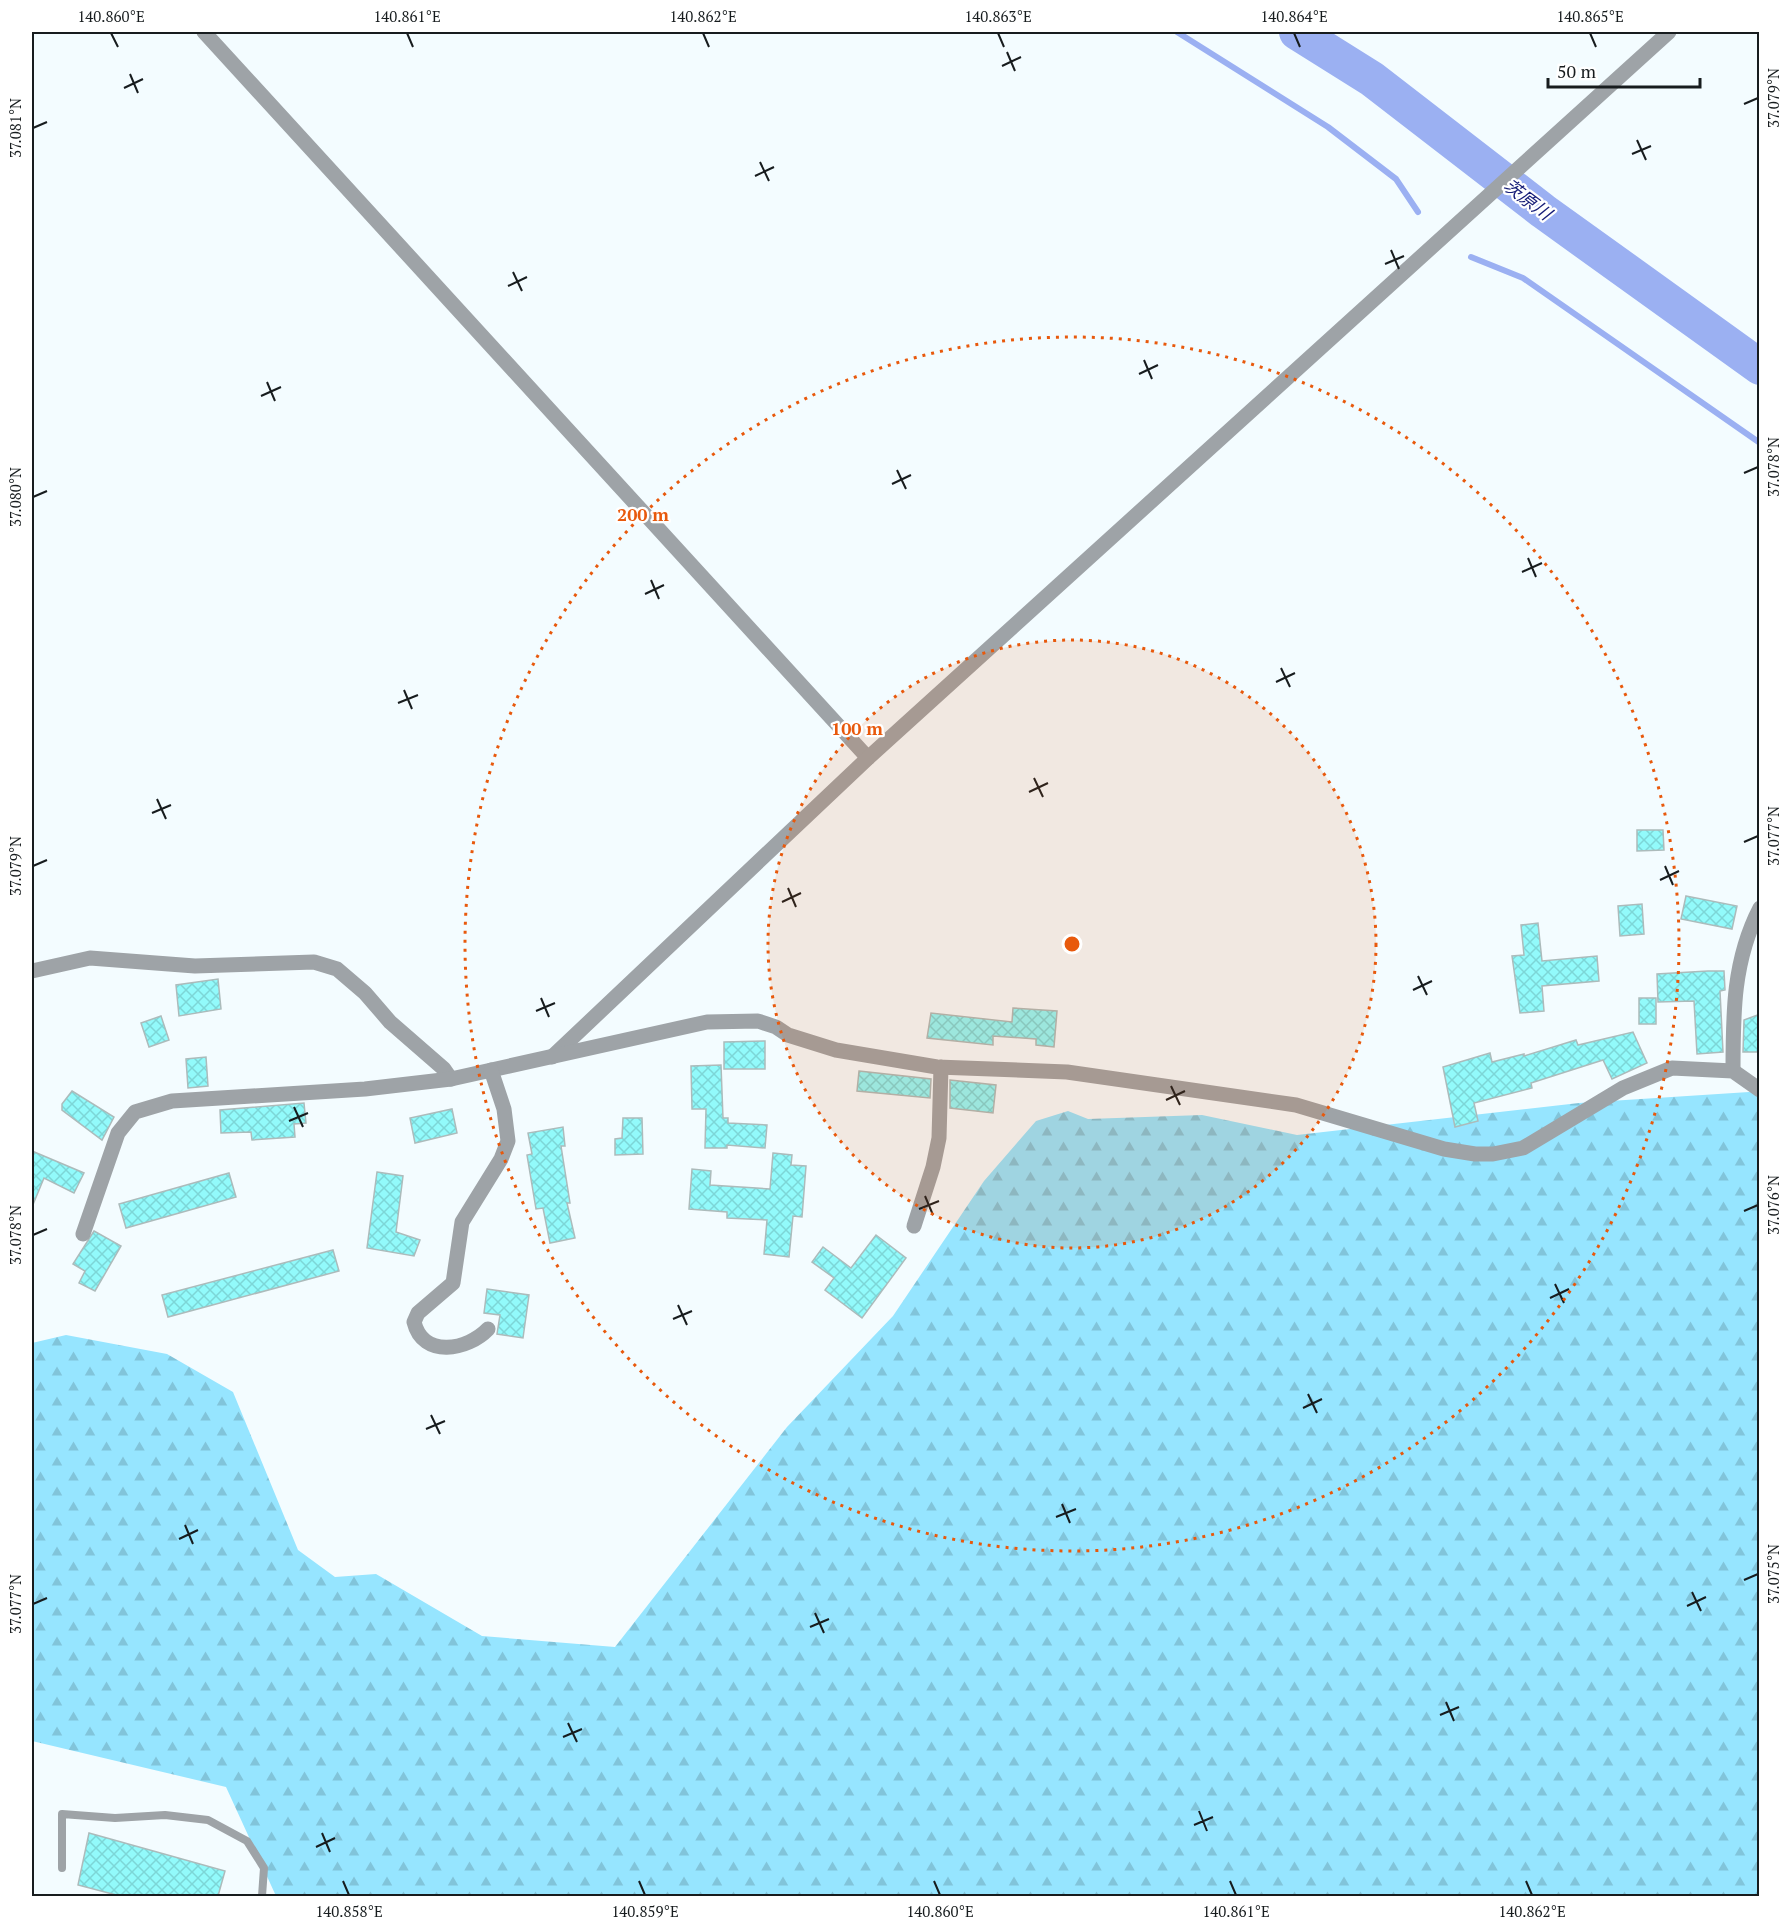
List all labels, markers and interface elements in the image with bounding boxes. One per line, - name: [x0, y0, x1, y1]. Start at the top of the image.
- text: 140.860°E: [77, 6, 145, 26]
- text: 140.861°E: [373, 6, 441, 26]
- text: 140.862°E: [669, 6, 737, 26]
- text: 140.863°E: [964, 6, 1032, 26]
- text: 140.864°E: [1260, 6, 1328, 26]
- text: 140.865°E: [1556, 6, 1624, 26]
- scale bar: [1548, 51, 1700, 89]
- text: 50 m: [1557, 59, 1597, 83]
- text: 37.079°N: [1763, 68, 1783, 128]
- text: 37.081°N: [5, 98, 25, 158]
- water label: 茨原川: [1499, 173, 1558, 226]
- text: 37.078°N: [1763, 437, 1783, 497]
- text: 37.080°N: [5, 467, 25, 527]
- text: 200 m: [617, 502, 669, 526]
- text: 100 m: [831, 716, 883, 740]
- text: 37.077°N: [1763, 806, 1783, 866]
- text: 37.079°N: [5, 836, 25, 896]
- centre of rings: [1062, 934, 1082, 954]
- text: 37.076°N: [1763, 1175, 1783, 1235]
- text: 37.078°N: [5, 1205, 25, 1265]
- text: 37.075°N: [1763, 1544, 1783, 1604]
- text: 37.077°N: [5, 1574, 25, 1634]
- text: 140.858°E: [315, 1901, 383, 1921]
- text: 140.859°E: [611, 1901, 679, 1921]
- text: 140.860°E: [906, 1901, 974, 1921]
- text: 140.861°E: [1202, 1901, 1270, 1921]
- text: 140.862°E: [1498, 1901, 1566, 1921]

